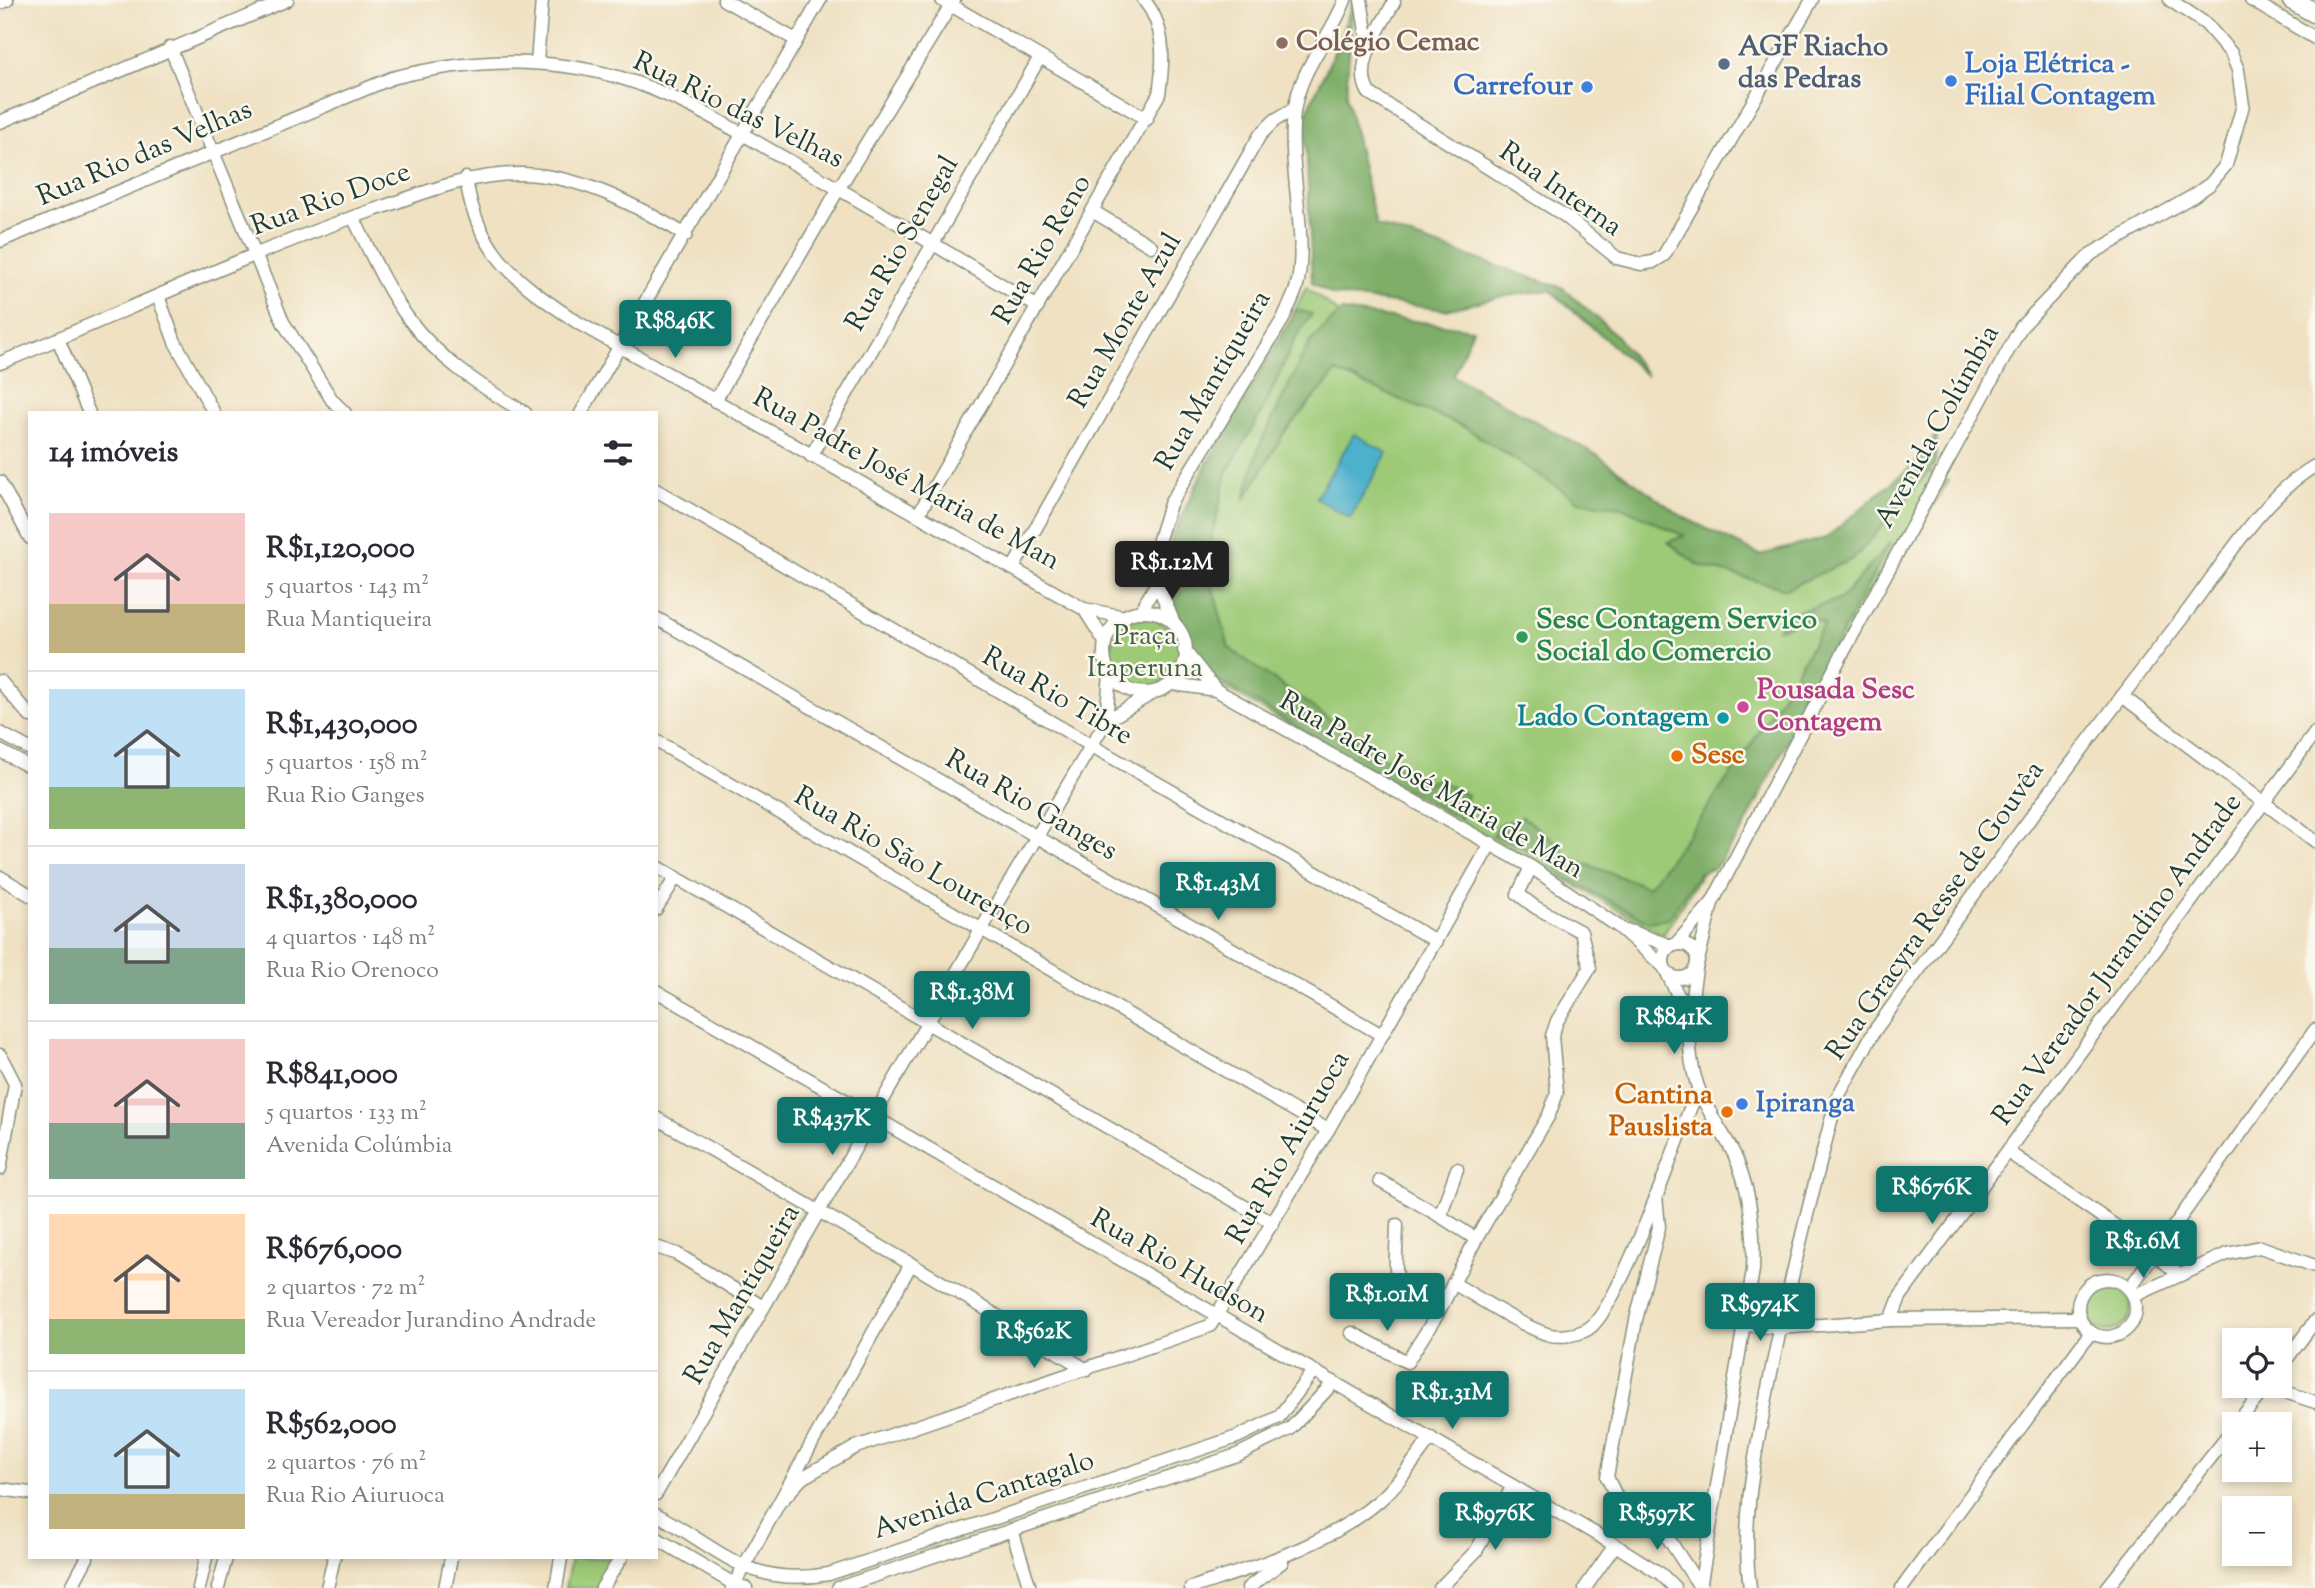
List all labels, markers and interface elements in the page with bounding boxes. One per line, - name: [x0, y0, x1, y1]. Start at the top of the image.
- place label: Colégio Cemac: [1296, 23, 1480, 63]
- place label: AGF Riacho das Pedras: [1738, 28, 1888, 100]
- marker: Colégio Cemac: [1274, 35, 1290, 51]
- street label: Rua Rio das Velhas: [626, 43, 850, 179]
- place label: Loja Elétrica - Filial Contagem: [1965, 45, 2157, 117]
- marker: AGF Riacho das Pedras: [1716, 56, 1732, 72]
- place label: Carrefour: [1453, 67, 1573, 107]
- marker: Loja Elétrica - Filial Contagem: [1943, 73, 1959, 89]
- marker: Carrefour: [1579, 79, 1595, 95]
- street label: Rua Rio das Velhas: [31, 91, 259, 217]
- street label: Rua Interna: [1490, 133, 1630, 247]
- street label: Rua Rio Senegal: [836, 149, 970, 339]
- street label: Rua Rio Doce: [246, 153, 416, 247]
- street label: Rua Rio Reno: [984, 168, 1102, 332]
- street label: Rua Monte Azul: [1059, 226, 1193, 416]
- street label: Rua Mantiqueira: [1146, 283, 1282, 479]
- pin: R$846K: [618, 300, 732, 360]
- text: R$846K: [635, 306, 715, 339]
- street label: Avenida Colúmbia: [1866, 318, 2011, 536]
- street label: Rua Padre José Maria de Man: [745, 379, 1067, 581]
- text: 14 imóveis: [49, 432, 178, 475]
- icon: filters: [599, 434, 637, 472]
- text: R$1,120,000: [266, 528, 415, 571]
- icon: home: [105, 541, 189, 625]
- pin: R$1.12M: [1107, 542, 1237, 601]
- text: R$1.12M: [1131, 547, 1213, 580]
- text: 5 quartos · 143 m²: [266, 571, 429, 604]
- place label: Sesc Contagem Servico Social do Comercio: [1536, 601, 1817, 673]
- text: Rua Mantiqueira: [266, 604, 432, 637]
- park label: Praça Itaperuna: [1087, 617, 1203, 689]
- marker: Sesc Contagem Servico Social do Comercio: [1514, 629, 1530, 645]
- street label: Rua Rio Tibre: [974, 638, 1140, 756]
- place label: Pousada Sesc Contagem: [1757, 671, 1915, 743]
- street label: Rua Padre José Maria de Man: [1271, 682, 1591, 890]
- place label: Lado Contagem: [1518, 698, 1710, 738]
- marker: Pousada Sesc Contagem: [1735, 699, 1751, 715]
- text: R$1,430,000: [266, 704, 418, 747]
- marker: Lado Contagem: [1715, 710, 1731, 726]
- icon: home: [105, 717, 189, 801]
- place label: Sesc: [1691, 736, 1745, 776]
- street label: Rua Rio Ganges: [937, 740, 1125, 872]
- text: 5 quartos · 158 m²: [266, 747, 427, 780]
- marker: Sesc: [1669, 748, 1685, 764]
- street label: Rua Gracyra Resse de Gouvêa: [1817, 753, 2055, 1069]
- street label: Rua Rio São Lourenço: [786, 777, 1040, 947]
- text: Rua Rio Ganges: [266, 780, 425, 813]
- street label: Rua Vereador Jurandino Andrade: [1984, 786, 2252, 1134]
- pin: R$1.43M: [1153, 862, 1283, 922]
- text: R$1.43M: [1176, 868, 1260, 901]
- text: R$1,380,000: [266, 879, 418, 922]
- icon: home: [105, 892, 189, 976]
- text: 4 quartos · 148 m²: [266, 922, 435, 955]
- text: Rua Rio Orenoco: [266, 955, 439, 988]
- pin: R$1.38M: [907, 972, 1037, 1031]
- text: R$1.38M: [930, 977, 1014, 1010]
- pin: R$841K: [1617, 996, 1731, 1056]
- text: R$841K: [1636, 1002, 1712, 1035]
- street label: Rua Rio Aiuruoca: [1217, 1044, 1361, 1252]
- text: R$841,000: [266, 1054, 398, 1097]
- icon: home: [105, 1067, 189, 1151]
- place label: Cantina Pauslista: [1609, 1076, 1713, 1148]
- place label: Ipiranga: [1756, 1084, 1855, 1124]
- marker: Ipiranga: [1734, 1096, 1750, 1112]
- text: 5 quartos · 133 m²: [266, 1097, 427, 1130]
- pin: R$437K: [775, 1098, 889, 1157]
- text: R$437K: [793, 1103, 871, 1136]
- marker: Cantina Pauslista: [1719, 1104, 1735, 1120]
- text: Avenida Colúmbia: [266, 1130, 452, 1163]
- pin: R$676K: [1875, 1166, 1989, 1226]
- text: R$676K: [1892, 1172, 1972, 1205]
- street label: Rua Mantiqueira: [675, 1197, 811, 1393]
- street label: Rua Rio Hudson: [1082, 1200, 1276, 1334]
- pin: R$1.6M: [2086, 1220, 2200, 1280]
- text: R$1.6M: [2106, 1226, 2180, 1259]
- text: R$676,000: [266, 1229, 402, 1272]
- icon: home: [105, 1242, 189, 1326]
- text: 2 quartos · 72 m²: [266, 1272, 425, 1305]
- pin: R$1.01M: [1322, 1274, 1452, 1333]
- text: R$1.01M: [1346, 1279, 1428, 1312]
- pin: R$974K: [1703, 1284, 1817, 1343]
- text: R$974K: [1721, 1289, 1799, 1322]
- text: Rua Vereador Jurandino Andrade: [266, 1305, 596, 1338]
- pin: R$562K: [977, 1310, 1091, 1370]
- text: R$562K: [996, 1316, 1072, 1349]
- map controls: [2222, 1328, 2292, 1566]
- button: locate: [2222, 1328, 2292, 1398]
- pin: R$1.31M: [1387, 1372, 1517, 1431]
- text: R$1.31M: [1412, 1377, 1492, 1410]
- text: R$562,000: [266, 1404, 397, 1447]
- button: +: [2222, 1412, 2292, 1482]
- icon: home: [105, 1417, 189, 1501]
- street label: Avenida Cantagalo: [868, 1441, 1100, 1551]
- text: 2 quartos · 76 m²: [266, 1447, 426, 1480]
- text: Rua Rio Aiuruoca: [266, 1480, 445, 1513]
- pin: R$976K: [1438, 1492, 1552, 1552]
- pin: R$597K: [1600, 1492, 1714, 1552]
- button: −: [2222, 1496, 2292, 1566]
- text: R$976K: [1455, 1498, 1535, 1531]
- text: R$597K: [1619, 1498, 1695, 1531]

